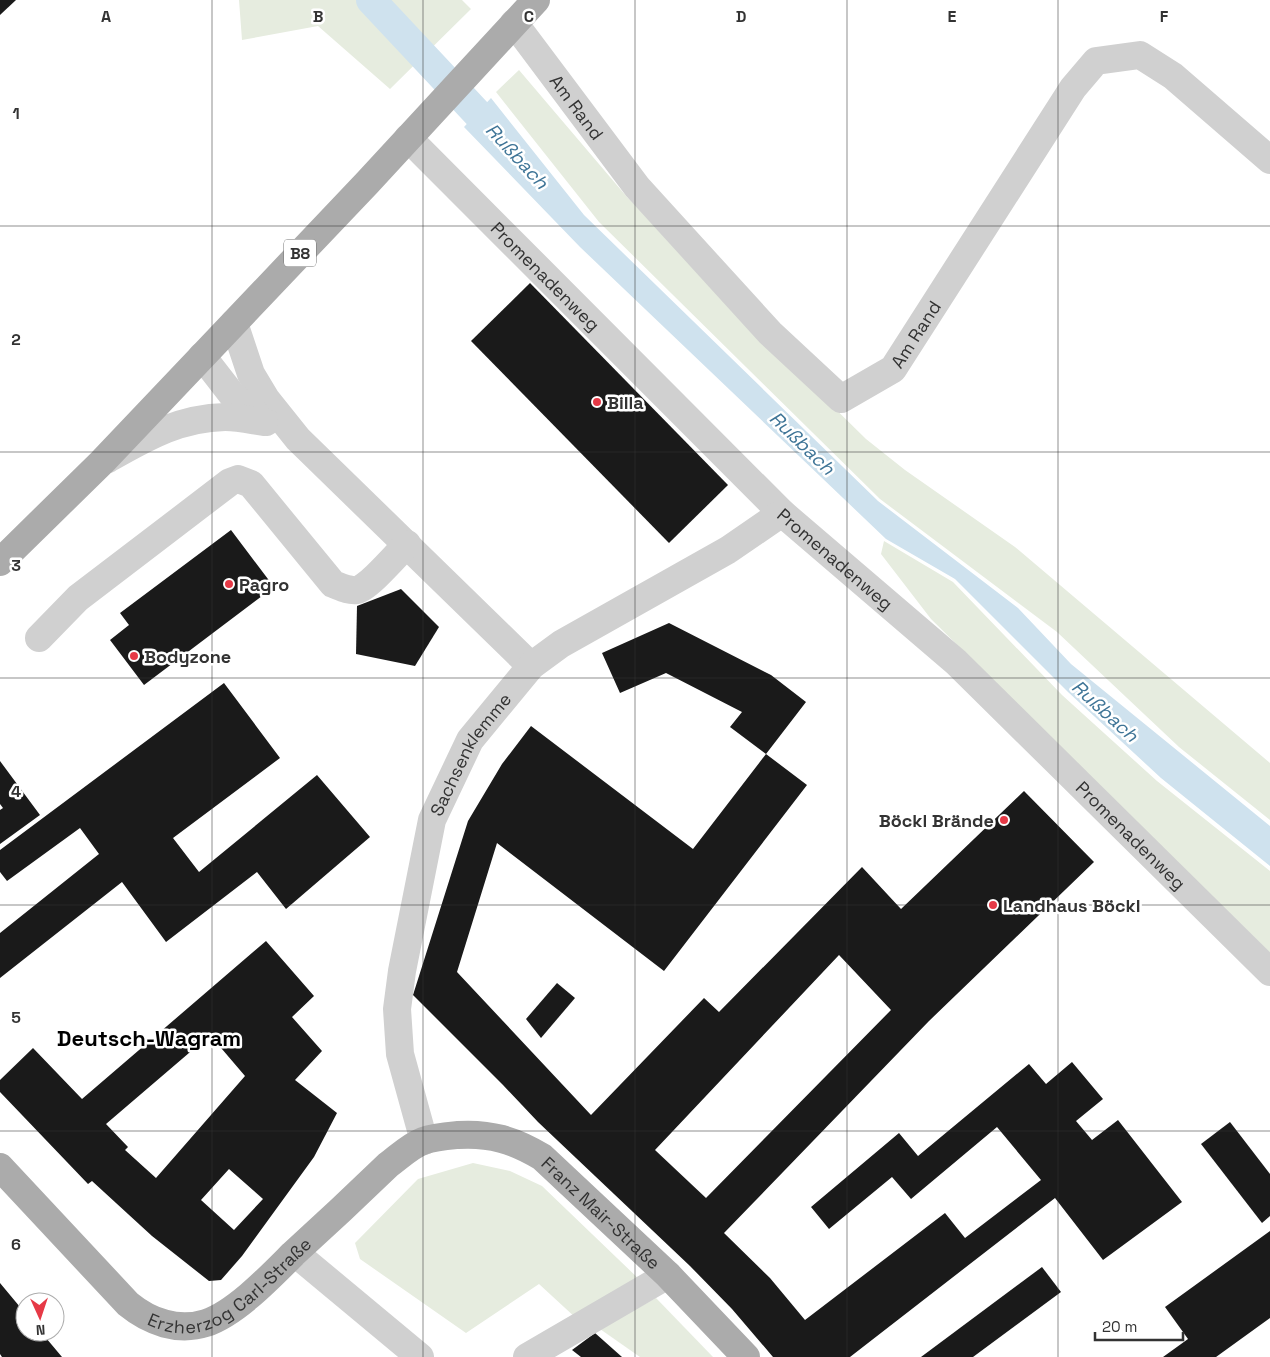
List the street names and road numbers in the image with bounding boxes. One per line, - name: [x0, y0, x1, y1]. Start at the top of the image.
- street label: Am Rand: [545, 70, 609, 144]
- street label: Promenadenweg: [486, 216, 605, 336]
- road number: B8: [284, 240, 316, 266]
- street label: Am Rand: [885, 296, 946, 372]
- street label: Promenadenweg: [773, 503, 898, 615]
- street label: Sachsenklemme: [424, 688, 516, 819]
- street label: Promenadenweg: [1071, 776, 1191, 894]
- street label: Franz Mair-Straße: [537, 1151, 666, 1274]
- street label: Erzherzog Carl-Straße: [145, 1232, 316, 1338]

